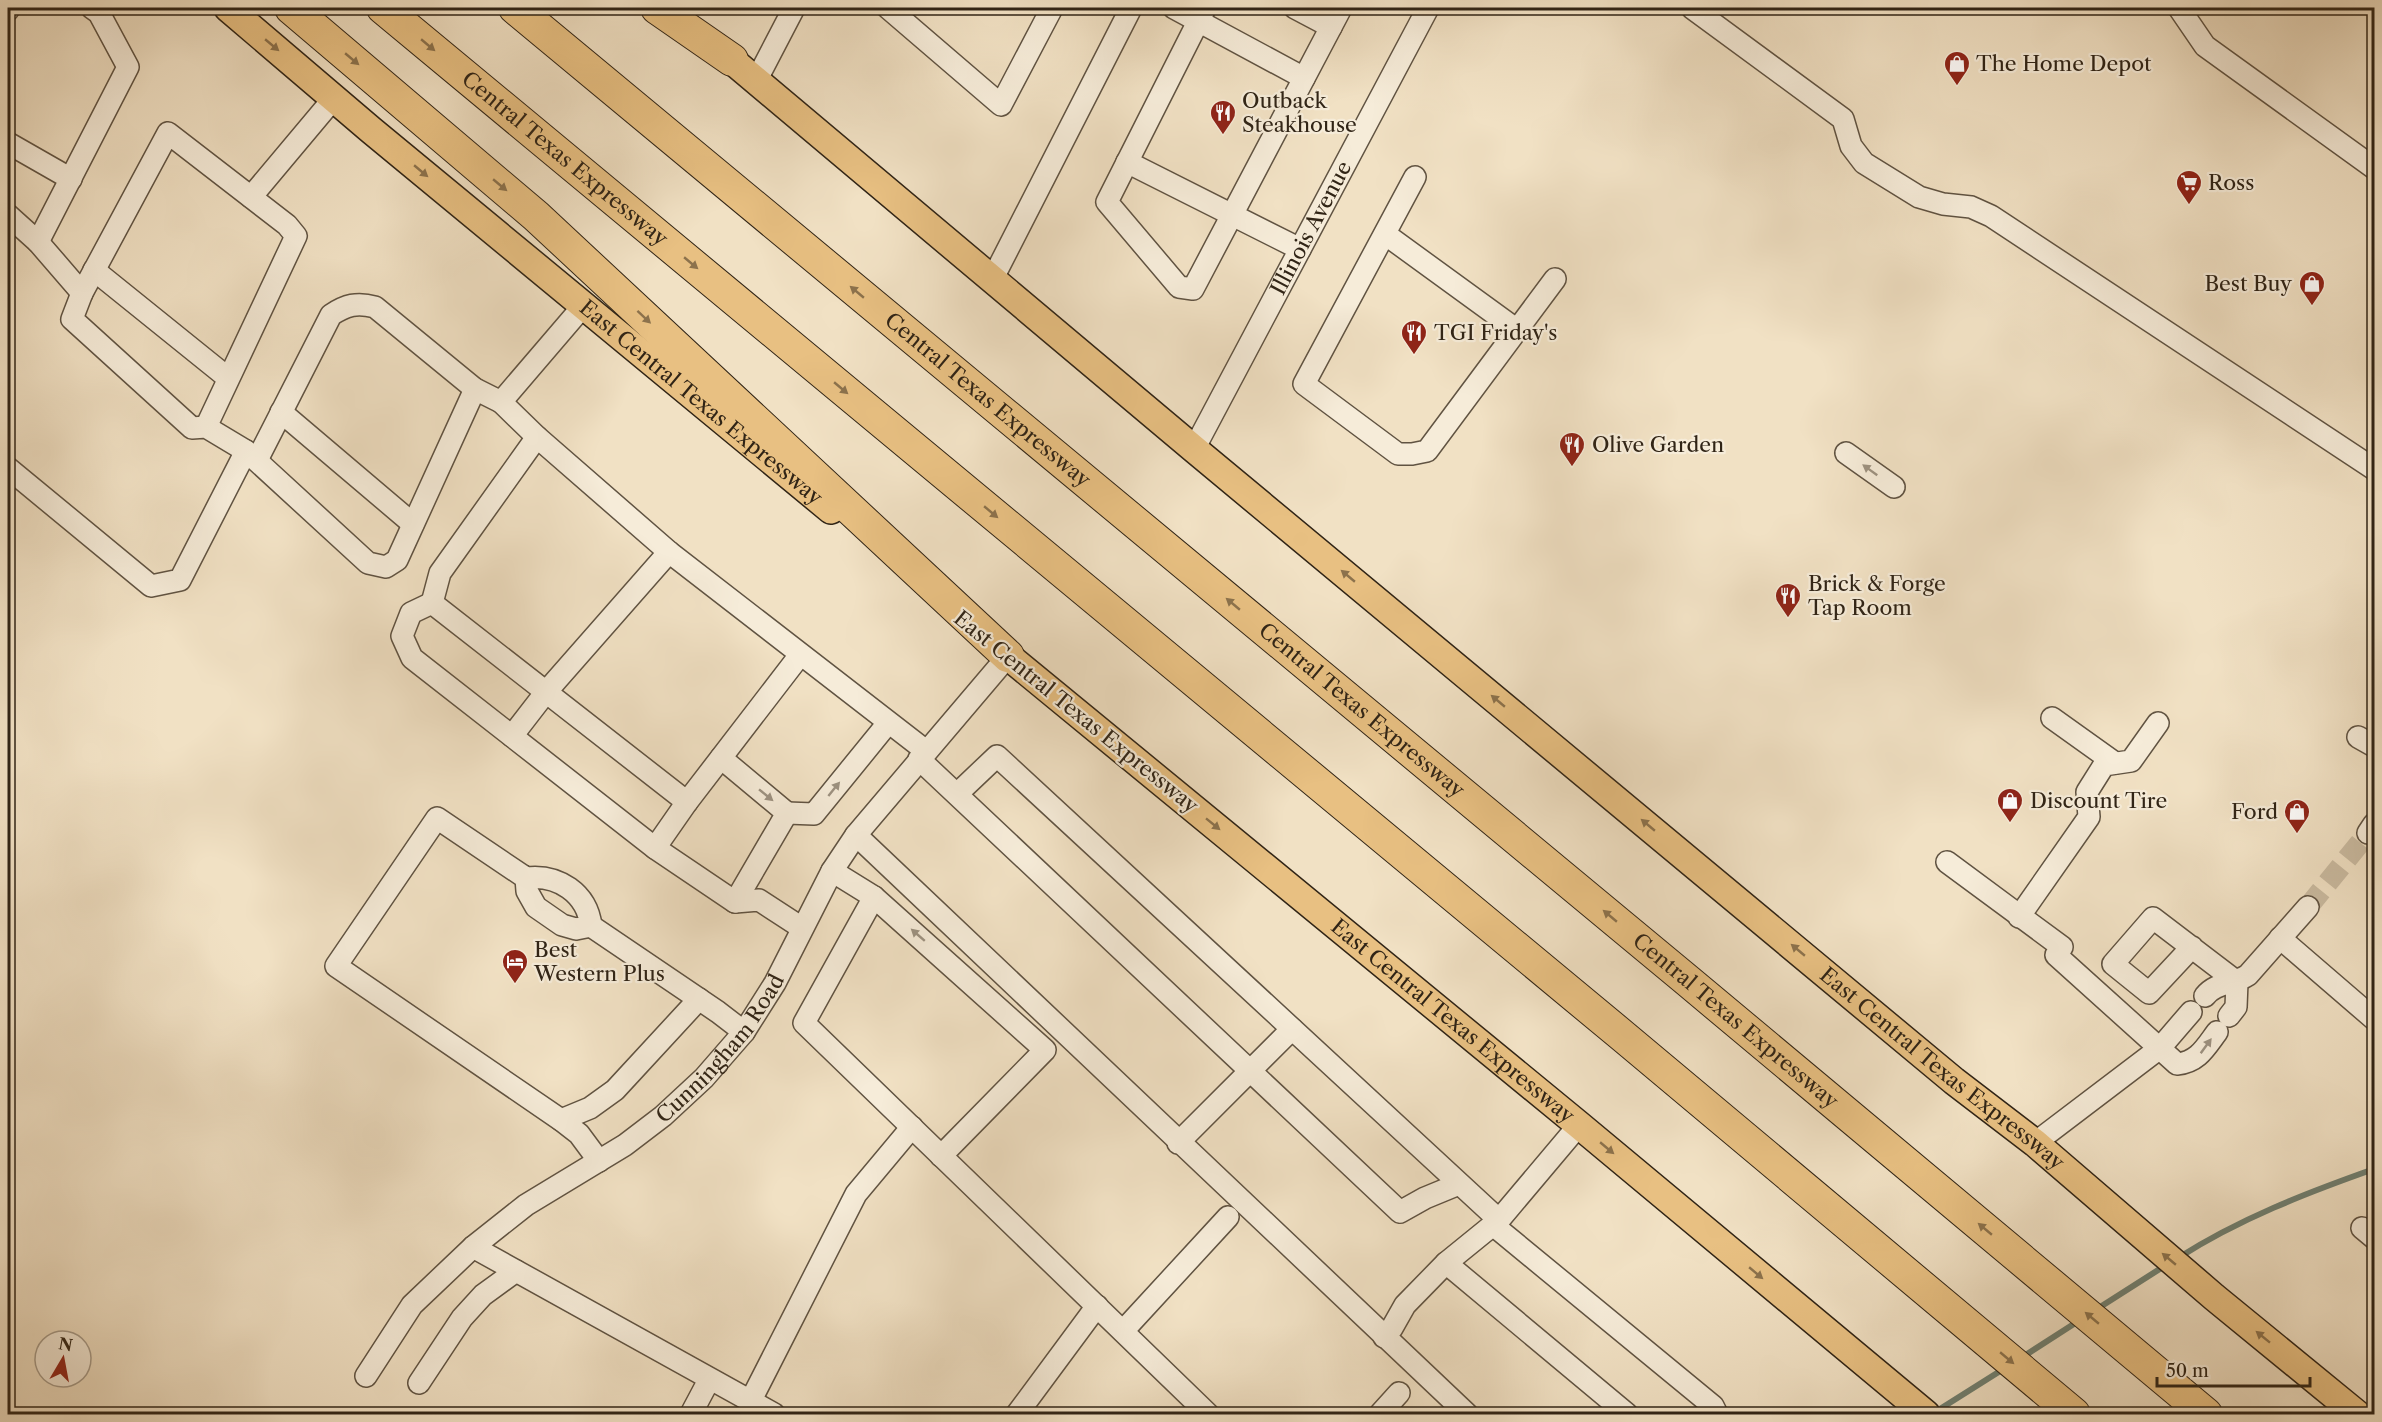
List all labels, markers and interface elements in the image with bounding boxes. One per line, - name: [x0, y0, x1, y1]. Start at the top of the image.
- one-way arrow: [420, 38, 435, 51]
- one-way arrow: [264, 39, 280, 52]
- shop icon: The Home Depot: [1942, 49, 1972, 87]
- place label: The Home Depot: [1976, 51, 2152, 76]
- one-way arrow: [344, 52, 359, 65]
- street label: Central Texas Expressway: [457, 66, 673, 251]
- place label: Outback Steakhouse: [1242, 88, 1357, 137]
- restaurant icon: Outback Steakhouse: [1208, 98, 1238, 136]
- street label: Illinois Avenue: [1265, 157, 1356, 299]
- one-way arrow: [414, 165, 429, 177]
- supermarket icon: Ross: [2174, 168, 2204, 206]
- place label: Ross: [2208, 170, 2254, 195]
- one-way arrow: [492, 179, 508, 192]
- one-way arrow: [683, 257, 699, 270]
- shop icon: Best Buy: [2297, 269, 2327, 307]
- place label: Best Buy: [2204, 271, 2292, 296]
- one-way arrow: [849, 285, 865, 298]
- street label: East Central Texas Expressway: [575, 295, 828, 510]
- street label: Central Texas Expressway: [880, 307, 1096, 492]
- one-way arrow: [636, 310, 650, 324]
- restaurant icon: TGI Friday's: [1399, 318, 1429, 356]
- place label: TGI Friday's: [1434, 320, 1558, 345]
- one-way arrow: [834, 381, 849, 394]
- restaurant icon: Olive Garden: [1557, 430, 1587, 468]
- place label: Olive Garden: [1592, 432, 1724, 457]
- one-way arrow: [1863, 464, 1879, 476]
- one-way arrow: [984, 506, 999, 518]
- one-way arrow: [1340, 570, 1356, 583]
- place label: Brick & Forge Tap Room: [1808, 571, 1946, 620]
- restaurant icon: Brick & Forge Tap Room: [1773, 581, 1803, 619]
- one-way arrow: [1226, 598, 1241, 611]
- street label: East Central Texas Expressway: [949, 605, 1204, 818]
- street label: Central Texas Expressway: [1254, 617, 1470, 803]
- one-way arrow: [1491, 695, 1506, 707]
- one-way arrow: [827, 782, 840, 797]
- shop icon: Discount Tire: [1995, 786, 2025, 824]
- one-way arrow: [758, 788, 773, 801]
- place label: Discount Tire: [2030, 788, 2167, 813]
- shop icon: Ford: [2282, 797, 2312, 835]
- place label: Ford: [2231, 799, 2278, 824]
- one-way arrow: [1205, 817, 1220, 830]
- one-way arrow: [1640, 819, 1656, 832]
- one-way arrow: [1603, 910, 1618, 923]
- street label: East Central Texas Expressway: [1326, 914, 1580, 1128]
- street label: Central Texas Expressway: [1628, 928, 1844, 1113]
- one-way arrow: [910, 929, 926, 942]
- place label: Best Western Plus: [533, 937, 665, 986]
- one-way arrow: [1790, 944, 1806, 957]
- hotel icon: Best Western Plus: [500, 947, 530, 985]
- street label: East Central Texas Expressway: [1815, 962, 2070, 1175]
- street label: Cunningham Road: [651, 970, 789, 1128]
- one-way arrow: [2200, 1039, 2212, 1054]
- one-way arrow: [1599, 1141, 1614, 1154]
- one-way arrow: [1977, 1223, 1993, 1236]
- one-way arrow: [2161, 1253, 2177, 1266]
- one-way arrow: [1749, 1266, 1764, 1279]
- one-way arrow: [2084, 1312, 2100, 1325]
- north arrow: [33, 1329, 93, 1389]
- one-way arrow: [2255, 1331, 2271, 1344]
- text: N: [57, 1333, 74, 1355]
- scale bar: [2157, 1350, 2310, 1388]
- one-way arrow: [1999, 1352, 2015, 1365]
- text: 50 m: [2166, 1360, 2209, 1382]

